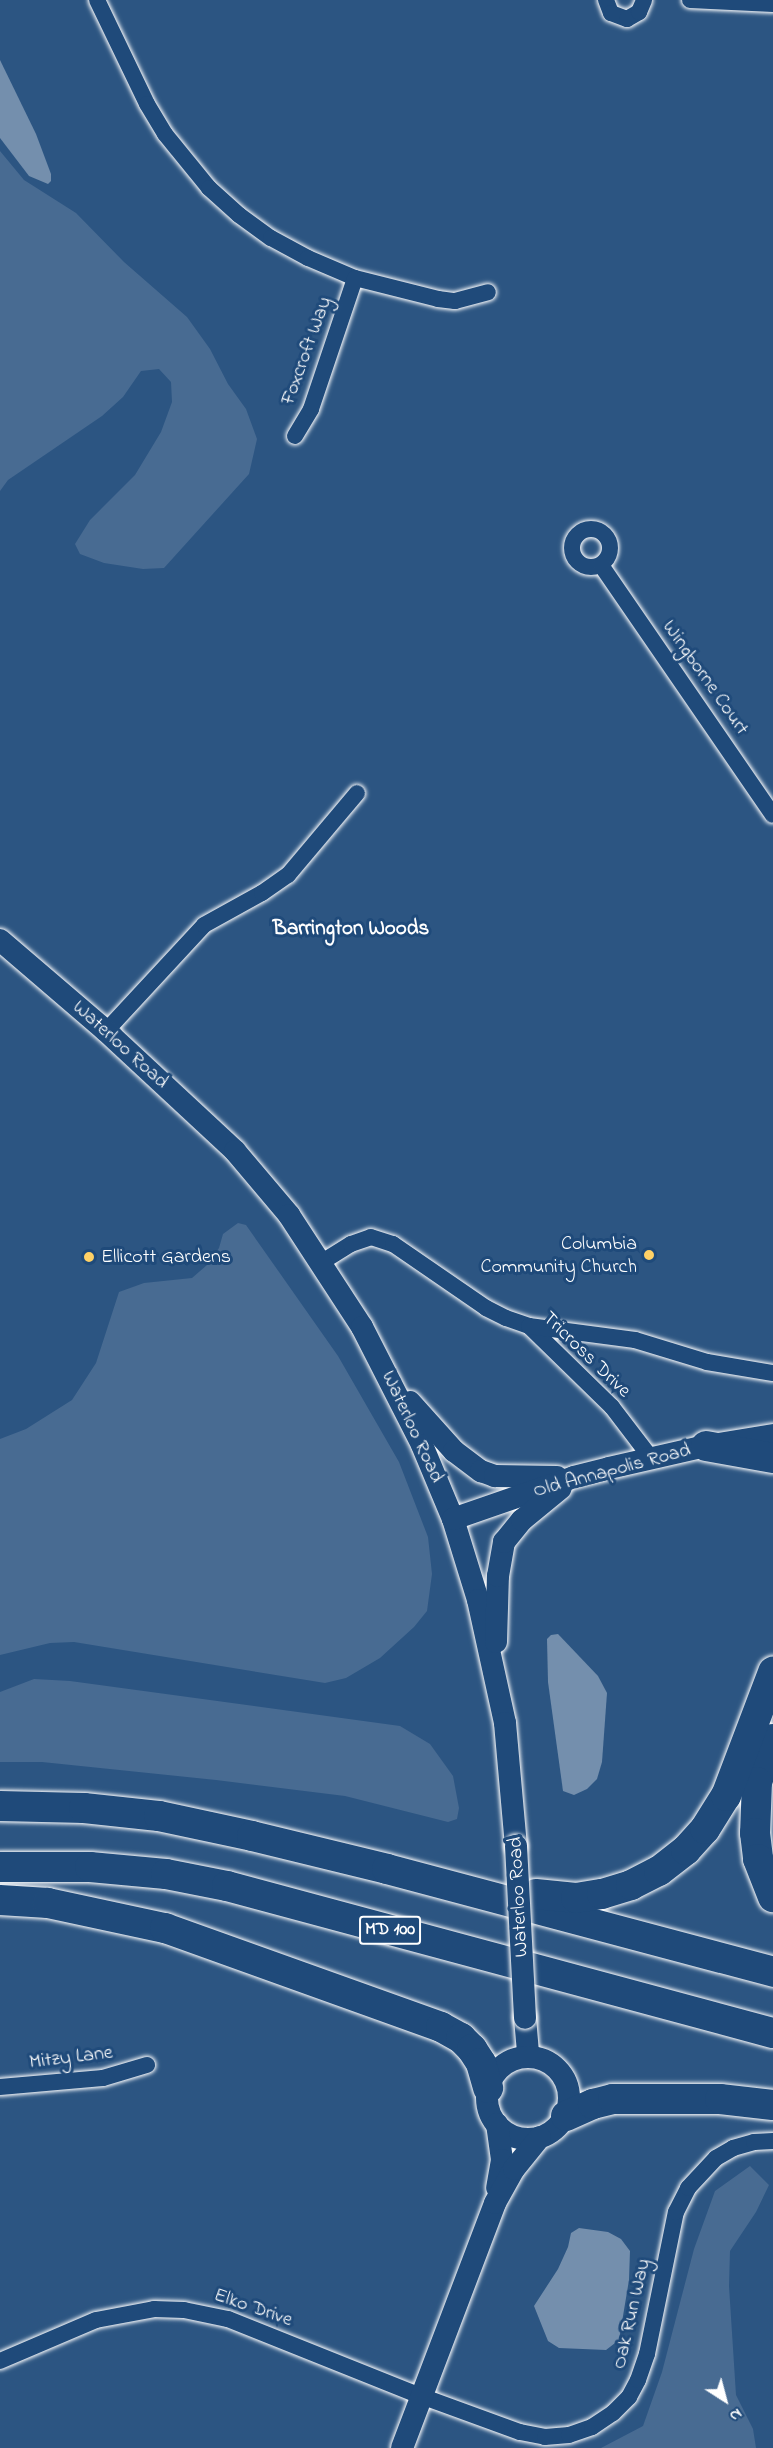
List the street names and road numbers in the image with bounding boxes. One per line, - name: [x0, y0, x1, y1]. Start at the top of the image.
- street label: Foxcroft Way: [276, 294, 338, 408]
- street label: Wingborne Court: [657, 616, 753, 740]
- street label: Waterloo Road: [67, 996, 173, 1094]
- street label: Tricross Drive: [537, 1307, 635, 1403]
- street label: Waterloo Road: [376, 1367, 448, 1487]
- street label: Old Annapolis Road: [531, 1438, 693, 1504]
- street label: Waterloo Road: [504, 1836, 534, 1958]
- road number: MD 100: [358, 1915, 422, 1945]
- street label: Mitzy Lane: [28, 2041, 114, 2075]
- street label: Oak Run Way: [608, 2257, 656, 2371]
- street label: Elko Drive: [211, 2283, 295, 2333]

